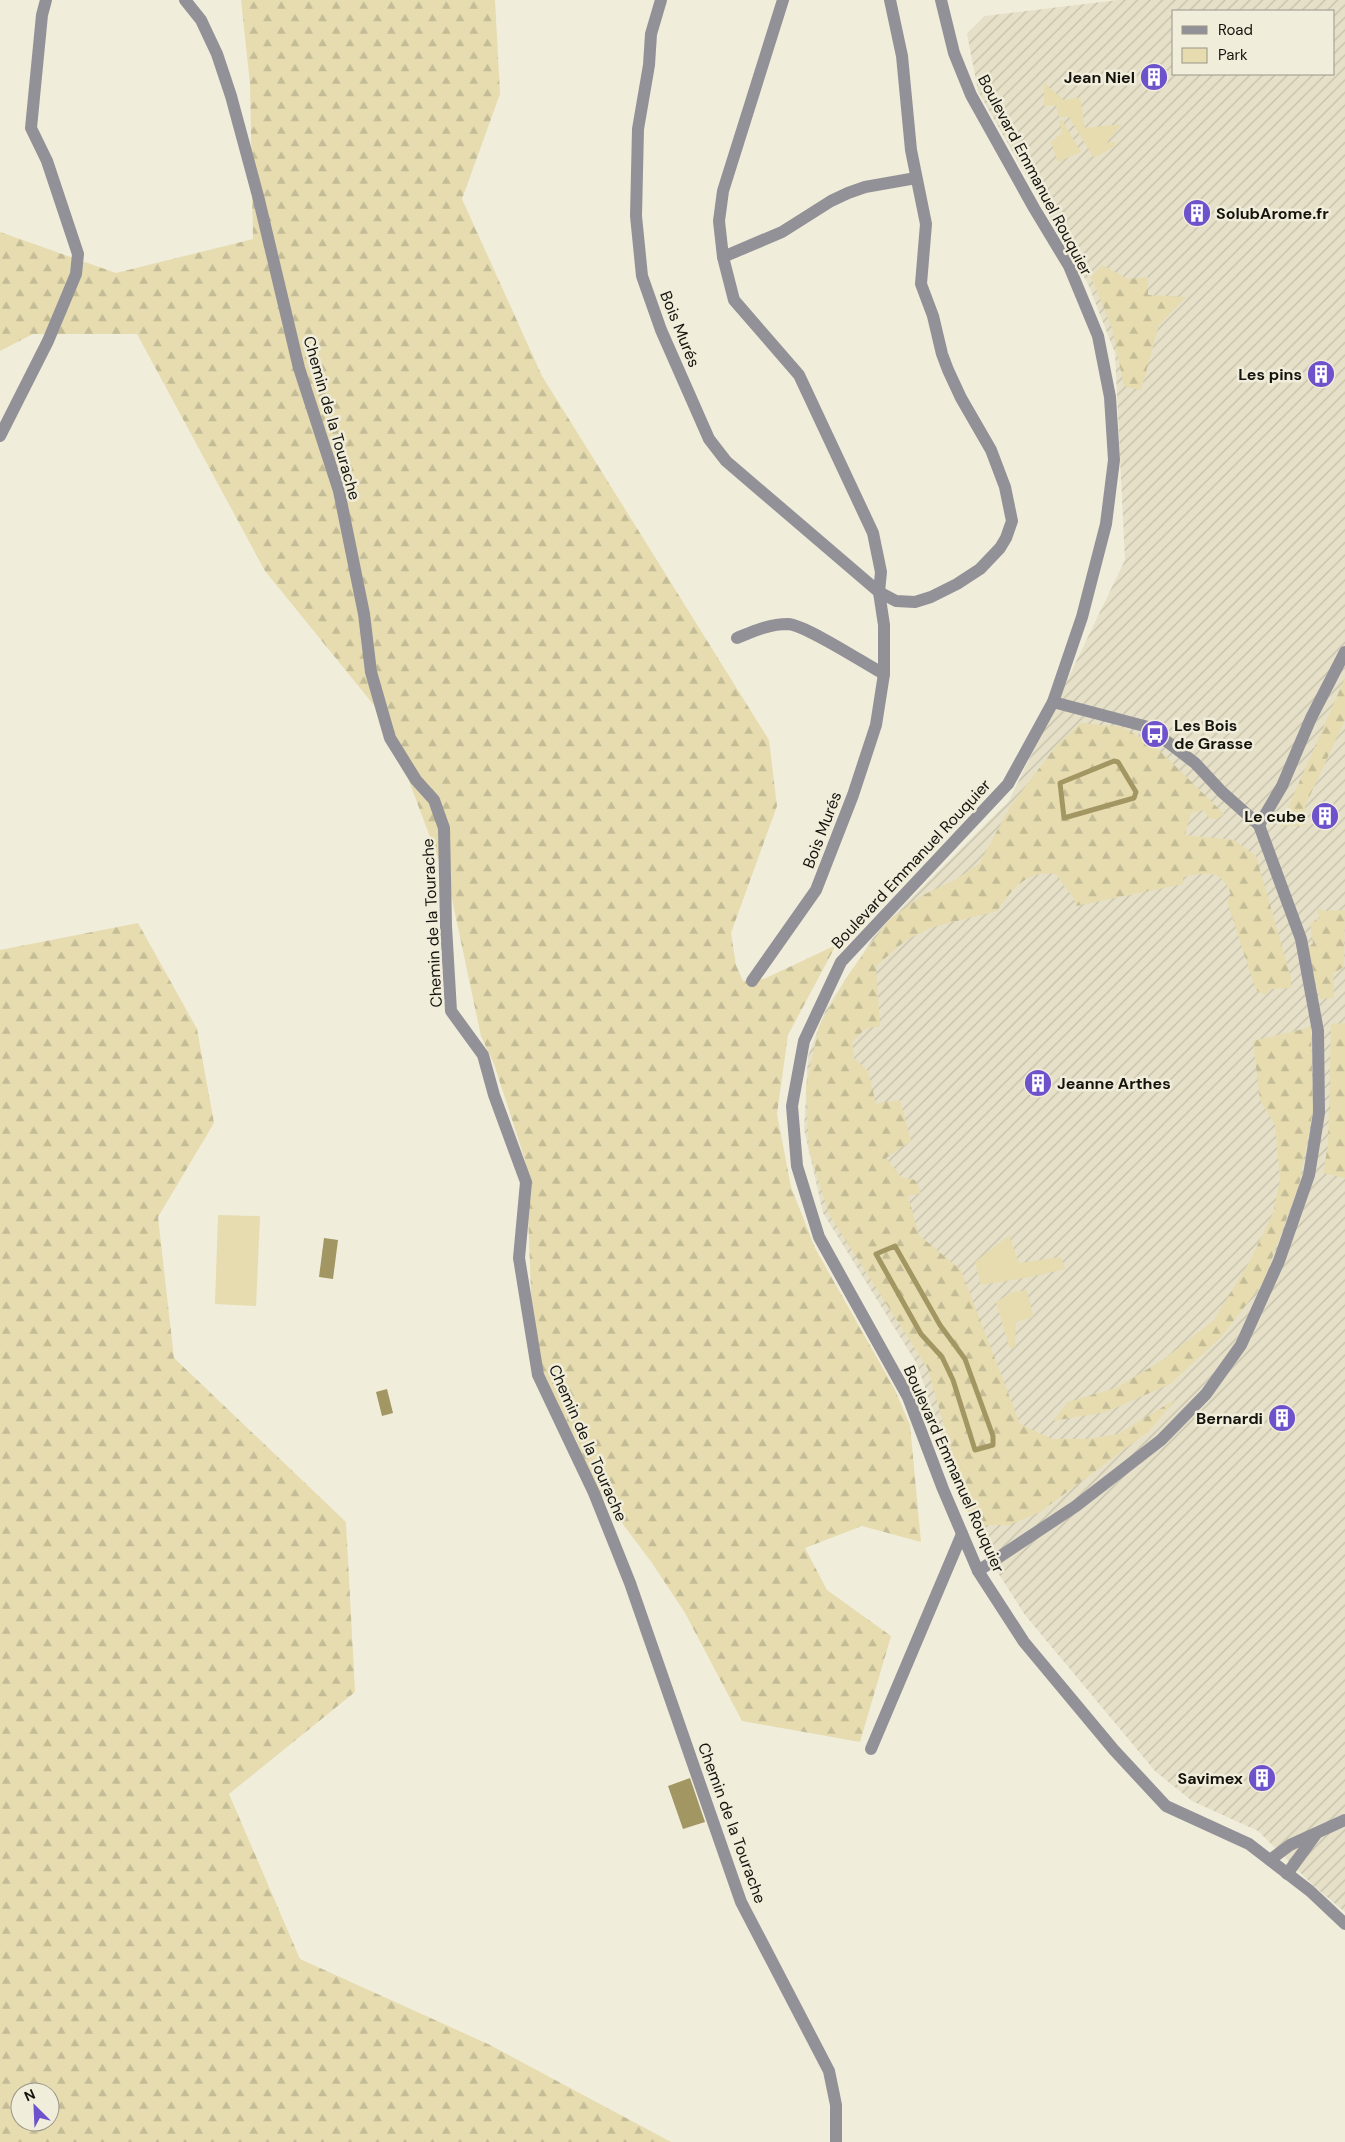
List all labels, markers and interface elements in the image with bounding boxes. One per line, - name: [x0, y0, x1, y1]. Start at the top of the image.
- legend: [1172, 10, 1335, 75]
- text: Road: [1218, 20, 1253, 40]
- text: Park: [1218, 45, 1248, 65]
- building icon: Jean Niel: [1139, 62, 1169, 92]
- place label: Jean Niel: [1064, 67, 1135, 88]
- street label: Boulevard Emmanuel Rouquier: [973, 71, 1097, 279]
- building icon: SolubArome.fr: [1182, 198, 1212, 228]
- place label: SolubArome.fr: [1216, 203, 1329, 224]
- street label: Bois Murés: [655, 288, 705, 370]
- street label: Chemin de la Tourache: [299, 334, 365, 502]
- building icon: Les pins: [1306, 359, 1336, 389]
- place label: Les pins: [1238, 364, 1302, 385]
- place label: Les Bois de Grasse: [1174, 715, 1253, 754]
- bus stop icon: Les Bois de Grasse: [1140, 719, 1170, 749]
- street label: Boulevard Emmanuel Rouquier: [827, 775, 995, 953]
- street label: Bois Murés: [798, 789, 846, 871]
- building icon: Le cube: [1310, 801, 1340, 831]
- place label: Le cube: [1244, 806, 1306, 827]
- street label: Chemin de la Tourache: [417, 838, 447, 1008]
- building icon: Jeanne Arthes: [1023, 1068, 1053, 1098]
- place label: Jeanne Arthes: [1057, 1073, 1171, 1094]
- street label: Chemin de la Tourache: [544, 1361, 632, 1525]
- street label: Boulevard Emmanuel Rouquier: [899, 1362, 1009, 1576]
- building icon: Bernardi: [1267, 1403, 1297, 1433]
- place label: Bernardi: [1196, 1408, 1263, 1429]
- street label: Chemin de la Tourache: [693, 1740, 771, 1906]
- building icon: Savimex: [1247, 1763, 1277, 1793]
- place label: Savimex: [1178, 1768, 1243, 1789]
- north arrow: [10, 2082, 60, 2132]
- text: N: [21, 2085, 38, 2105]

